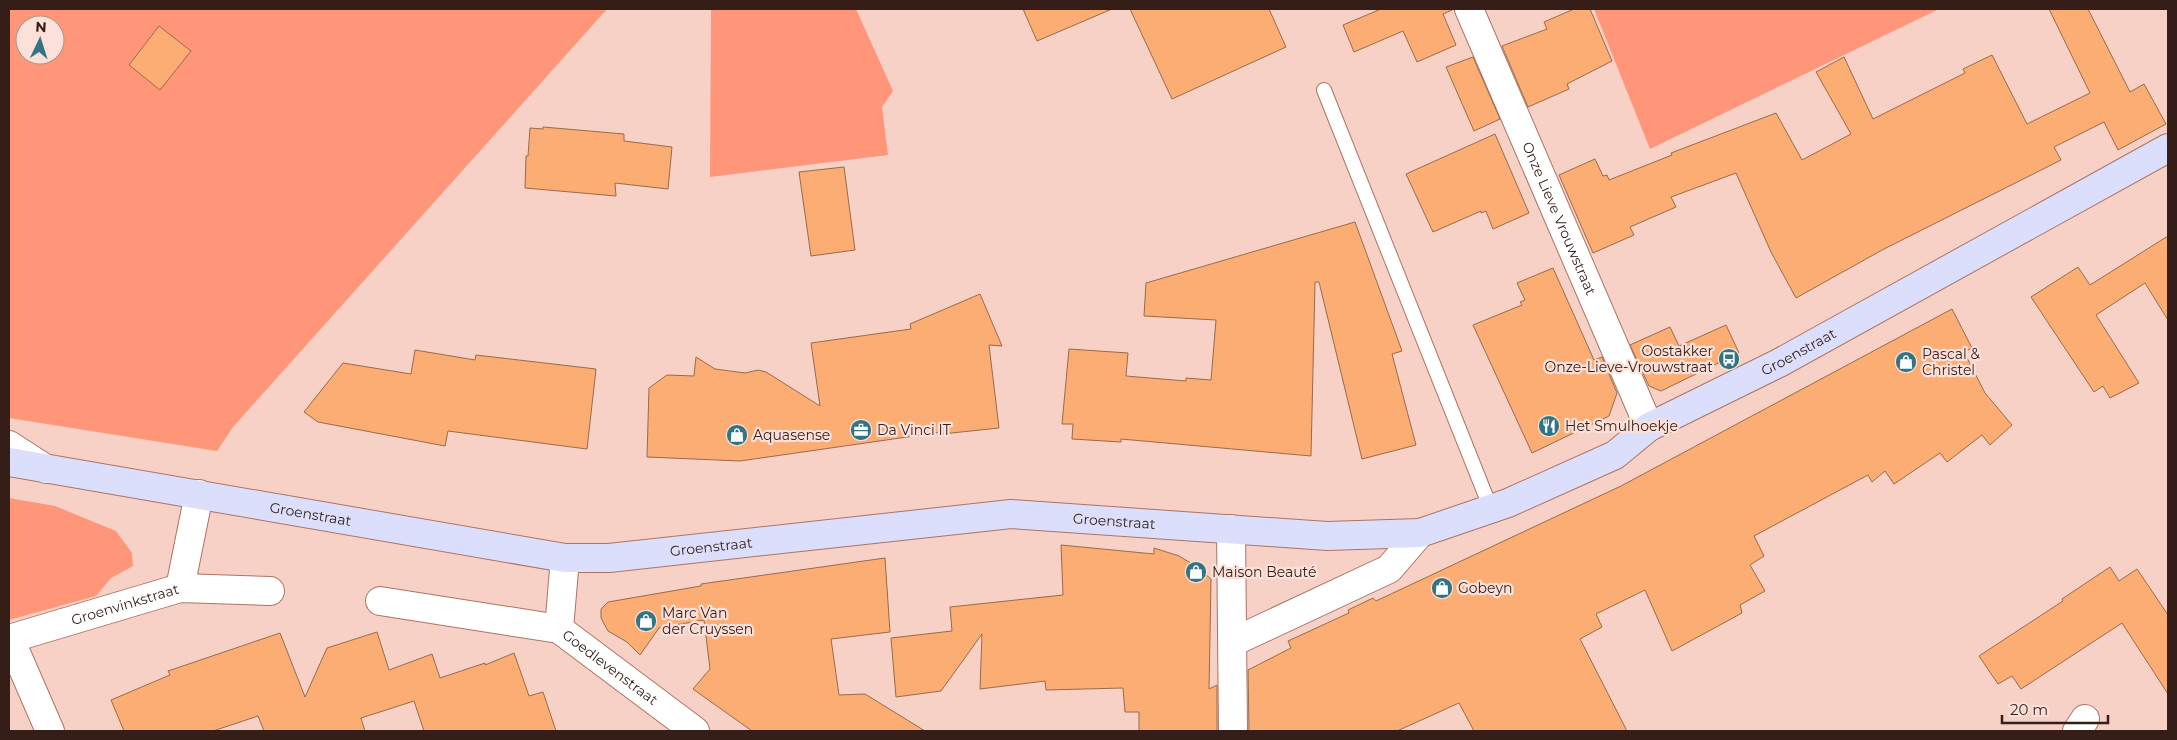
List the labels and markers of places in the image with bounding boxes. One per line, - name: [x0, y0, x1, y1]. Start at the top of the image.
- place label: Oostakker Onze-Lieve-Vrouwstraat: [1545, 342, 1713, 376]
- place label: Pascal & Christel: [1922, 345, 1981, 379]
- bus stop icon: Oostakker Onze-Lieve-Vrouwstraat: [1717, 347, 1741, 371]
- shop icon: Pascal & Christel: [1894, 350, 1918, 374]
- restaurant icon: Het Smulhoekje: [1537, 414, 1561, 438]
- place label: Het Smulhoekje: [1565, 417, 1678, 435]
- office icon: Da Vinci IT: [849, 418, 873, 442]
- place label: Da Vinci IT: [877, 421, 951, 439]
- shop icon: Aquasense: [725, 423, 749, 447]
- place label: Aquasense: [753, 426, 830, 444]
- shop icon: Maison Beauté: [1184, 560, 1208, 584]
- place label: Maison Beauté: [1212, 563, 1316, 581]
- shop icon: Gobeyn: [1430, 576, 1454, 600]
- place label: Gobeyn: [1458, 579, 1513, 597]
- place label: Marc Van der Cruyssen: [662, 604, 753, 638]
- shop icon: Marc Van der Cruyssen: [634, 609, 658, 633]

